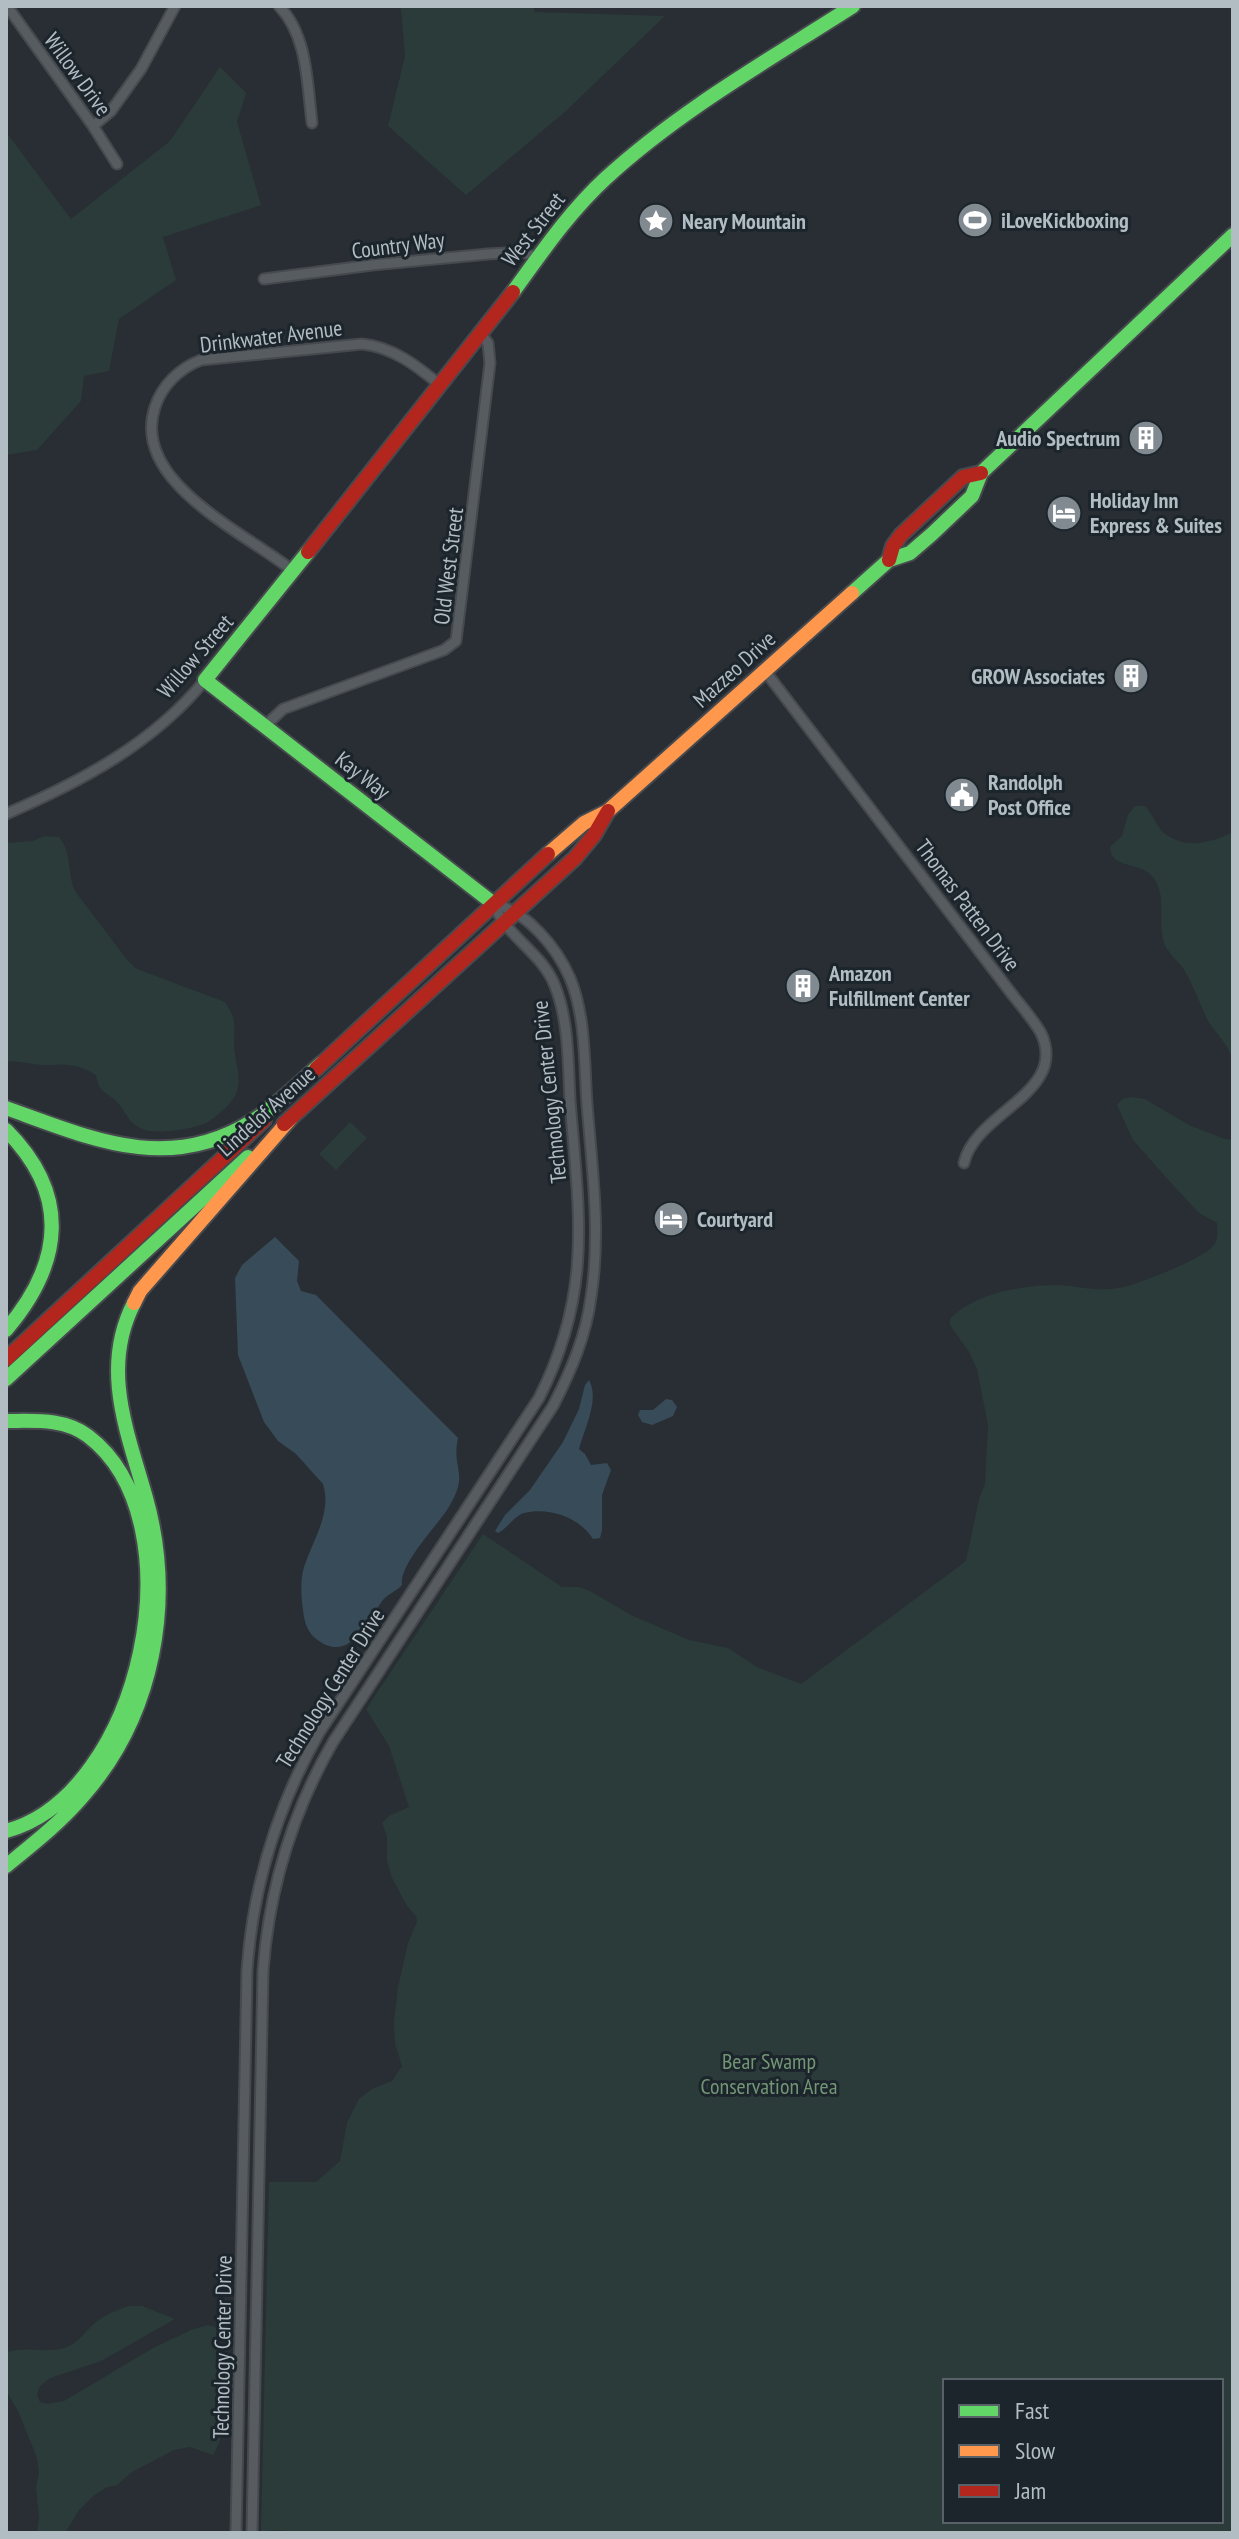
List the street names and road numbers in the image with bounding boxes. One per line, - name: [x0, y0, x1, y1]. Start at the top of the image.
- street label: Willow Drive: [38, 27, 118, 121]
- street label: West Street: [495, 186, 571, 272]
- street label: Country Way: [350, 225, 447, 265]
- street label: Drinkwater Avenue: [198, 313, 344, 359]
- street label: Old West Street: [427, 506, 469, 626]
- street label: Willow Street: [151, 608, 239, 704]
- street label: Mazzeo Drive: [687, 625, 781, 713]
- street label: Kay Way: [330, 745, 397, 806]
- street label: Thomas Patten Drive: [909, 834, 1027, 976]
- street label: Technology Center Drive: [525, 999, 573, 1185]
- street label: Lindelof Avenue: [211, 1060, 321, 1162]
- street label: Technology Center Drive: [270, 1603, 390, 1773]
- street label: Technology Center Drive: [206, 2255, 238, 2439]

